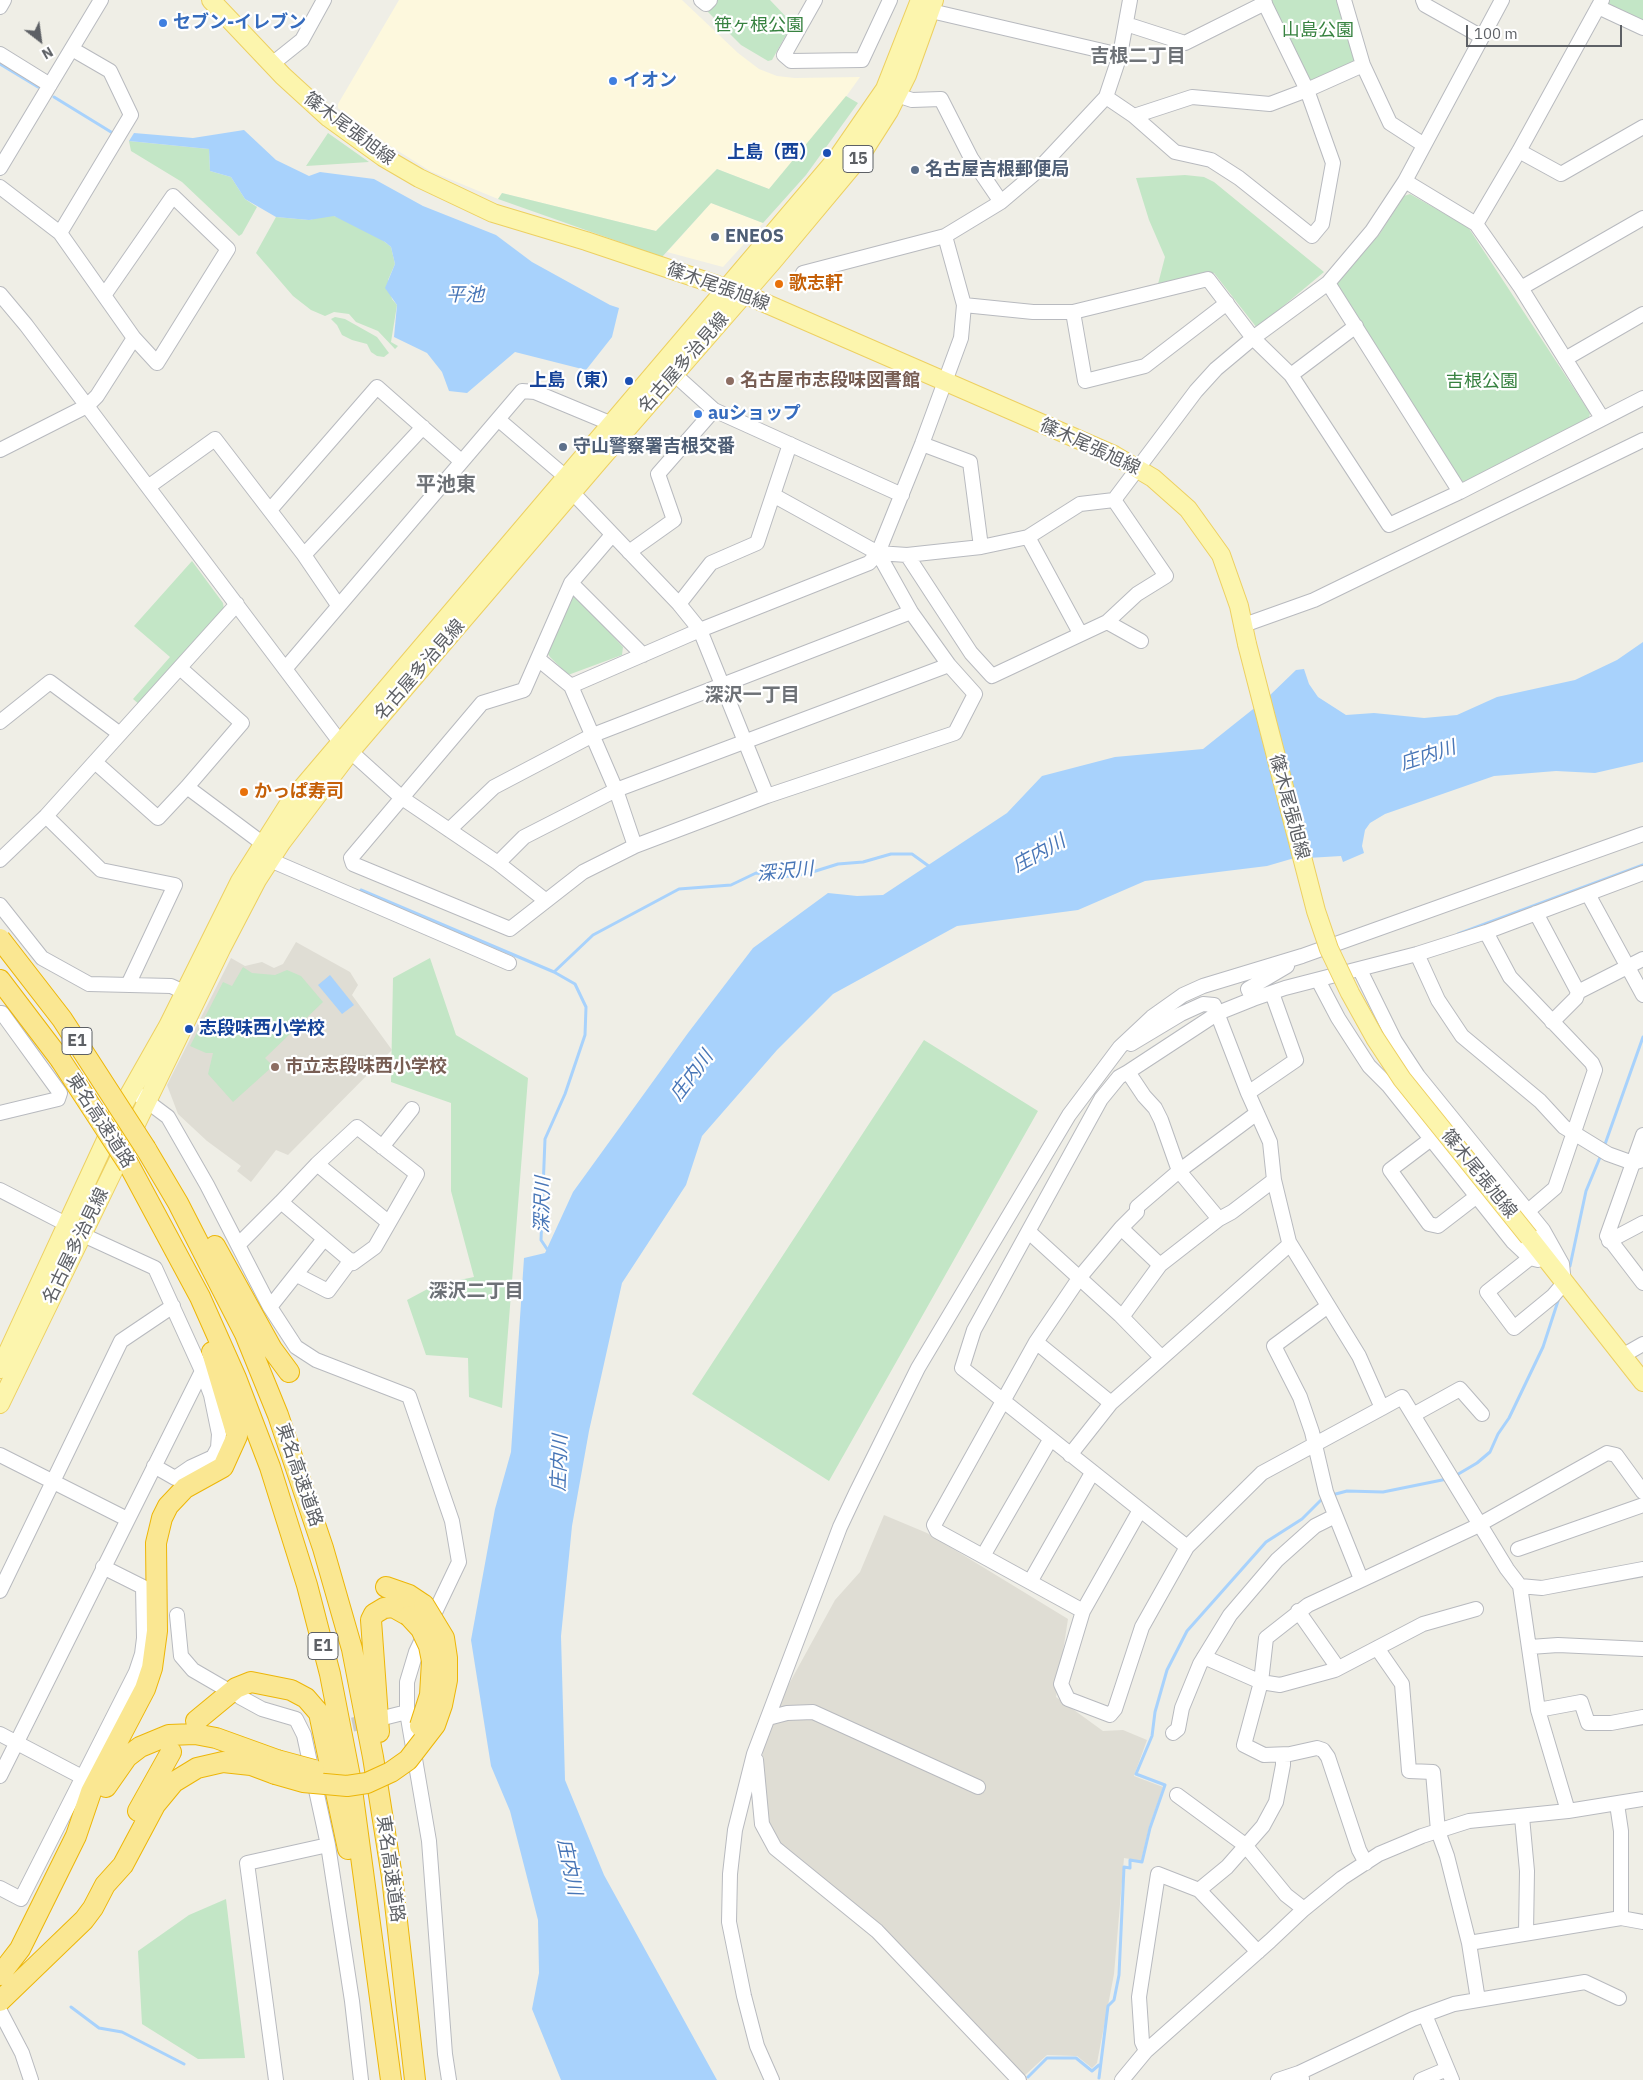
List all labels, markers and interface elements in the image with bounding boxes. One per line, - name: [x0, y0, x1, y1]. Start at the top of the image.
- place label: セブン-イレブン: [173, 12, 306, 34]
- north arrow: [15, 15, 65, 65]
- park label: 笹ヶ根公園: [714, 15, 804, 37]
- scale bar: [1468, 15, 1624, 47]
- marker: セブン-イレブン: [157, 17, 169, 29]
- park label: 山島公園: [1282, 20, 1354, 42]
- text: 100 m: [1474, 24, 1518, 43]
- text: N: [39, 43, 56, 63]
- district label: 吉根二丁目: [1091, 46, 1185, 68]
- place label: イオン: [623, 70, 677, 92]
- marker: イオン: [607, 75, 619, 87]
- street label: 篠木尾張旭線: [299, 88, 399, 170]
- place label: 上島（西）: [727, 142, 817, 164]
- road number: 15: [843, 146, 873, 172]
- marker: 上島（西）: [821, 147, 833, 159]
- place label: 名古屋吉根郵便局: [925, 159, 1069, 181]
- marker: 名古屋吉根郵便局: [909, 164, 921, 176]
- place label: ENEOS: [725, 226, 784, 248]
- marker: ENEOS: [709, 231, 721, 243]
- street label: 篠木尾張旭線: [664, 258, 772, 316]
- place label: 歌志軒: [789, 273, 843, 295]
- marker: 歌志軒: [773, 278, 785, 290]
- water label: 平池: [446, 285, 484, 307]
- street label: 名古屋多治見線: [635, 308, 733, 418]
- place label: 上島（東）: [529, 370, 619, 392]
- place label: 名古屋市志段味図書館: [740, 370, 920, 392]
- park label: 吉根公園: [1446, 371, 1518, 393]
- marker: 上島（東）: [623, 375, 635, 387]
- marker: 名古屋市志段味図書館: [724, 375, 736, 387]
- place label: auショップ: [708, 403, 801, 425]
- marker: auショップ: [692, 408, 704, 420]
- street label: 篠木尾張旭線: [1036, 414, 1144, 480]
- place label: 守山警察署吉根交番: [573, 436, 735, 458]
- marker: 守山警察署吉根交番: [557, 441, 569, 453]
- district label: 平池東: [416, 473, 476, 497]
- street label: 名古屋多治見線: [371, 615, 469, 725]
- district label: 深沢一丁目: [705, 685, 799, 707]
- water label: 庄内川: [1397, 736, 1459, 776]
- street label: 篠木尾張旭線: [1265, 752, 1313, 862]
- place label: かっぱ寿司: [254, 781, 344, 803]
- marker: かっぱ寿司: [238, 786, 250, 798]
- water label: 庄内川: [1009, 830, 1069, 878]
- water label: 深沢川: [755, 858, 815, 886]
- place label: 志段味西小学校: [199, 1018, 325, 1040]
- marker: 志段味西小学校: [183, 1023, 195, 1035]
- road number: E1: [62, 1028, 92, 1054]
- water label: 庄内川: [666, 1046, 718, 1106]
- place label: 市立志段味西小学校: [285, 1056, 447, 1078]
- marker: 市立志段味西小学校: [269, 1061, 281, 1073]
- street label: 東名高速道路: [62, 1070, 138, 1172]
- street label: 篠木尾張旭線: [1437, 1125, 1521, 1223]
- water label: 深沢川: [531, 1176, 555, 1234]
- street label: 名古屋多治見線: [39, 1185, 113, 1307]
- district label: 深沢二丁目: [429, 1281, 523, 1303]
- street label: 東名高速道路: [271, 1420, 327, 1530]
- water label: 庄内川: [548, 1434, 572, 1492]
- road number: E1: [308, 1632, 338, 1660]
- street label: 東名高速道路: [372, 1814, 408, 1924]
- water label: 庄内川: [552, 1837, 586, 1897]

